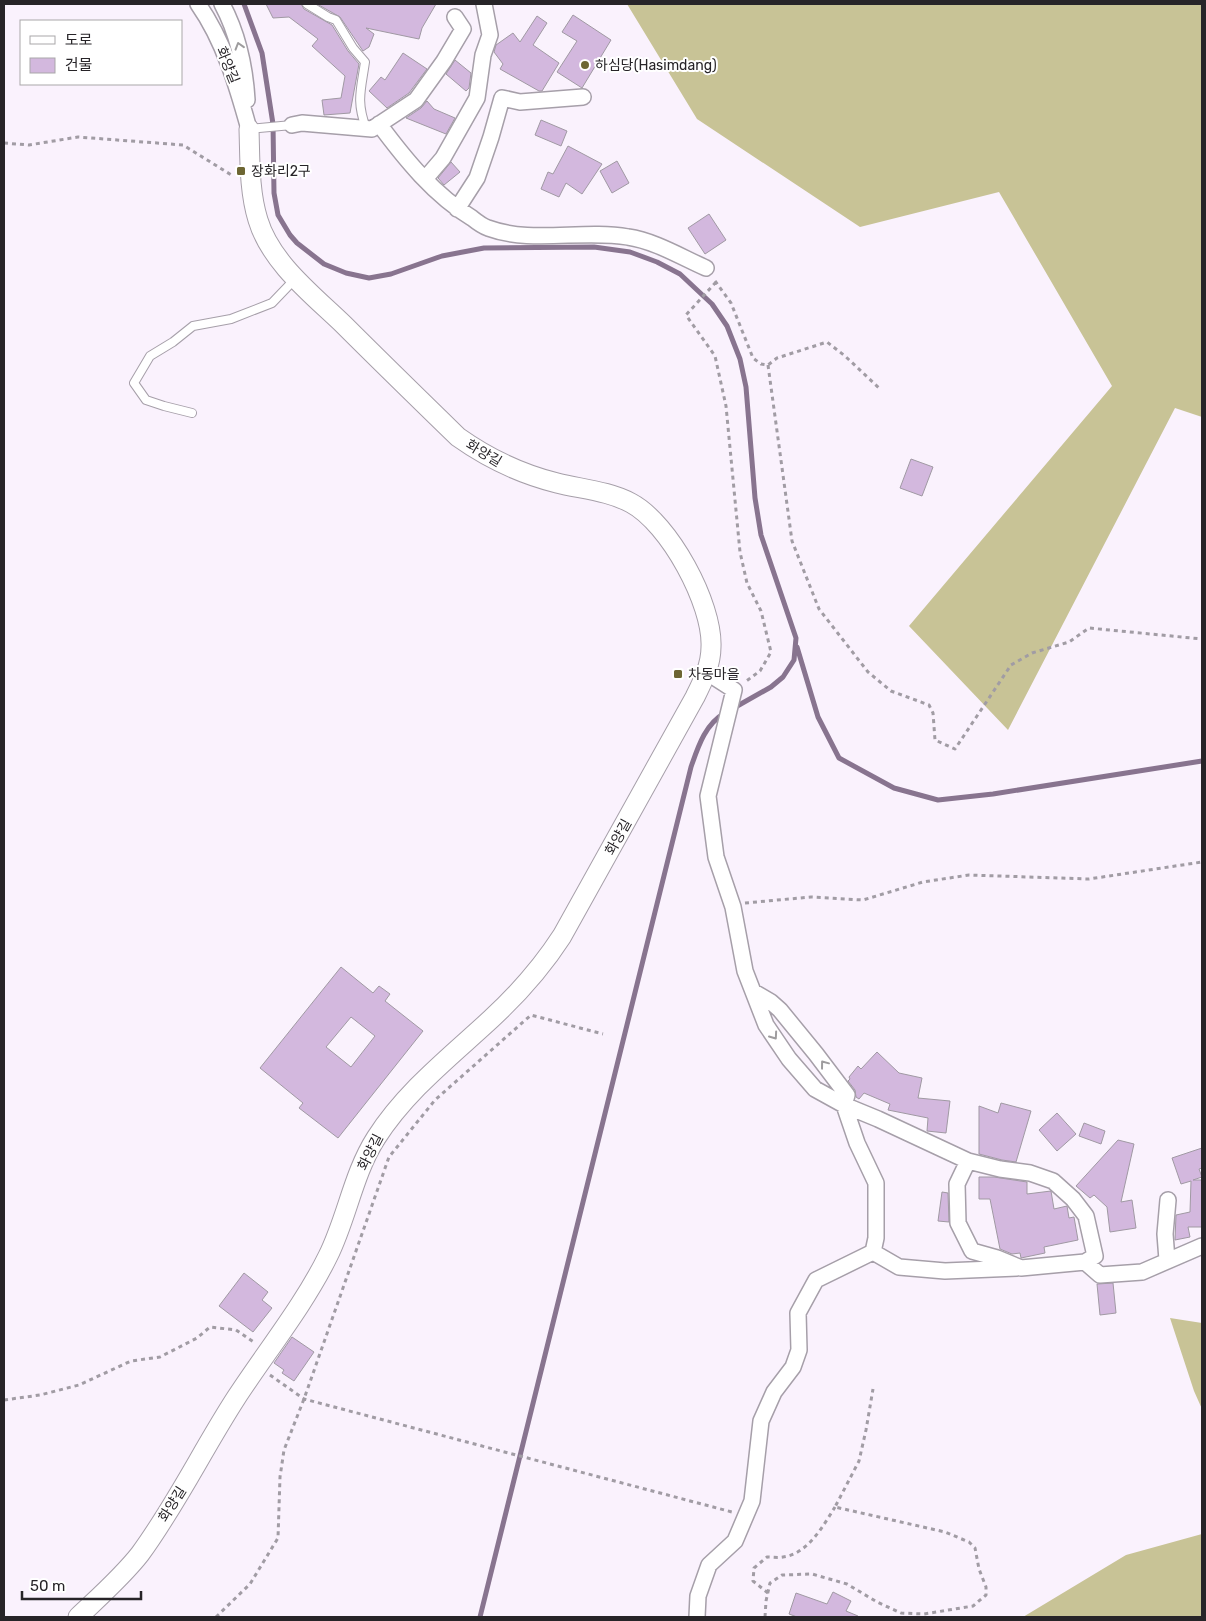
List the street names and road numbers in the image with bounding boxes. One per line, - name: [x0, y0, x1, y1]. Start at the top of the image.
- street label: 화양길: [212, 44, 243, 86]
- street label: 화양길: [463, 436, 505, 471]
- street label: 화양길: [602, 816, 635, 858]
- street label: 화양길: [354, 1131, 387, 1173]
- street label: 화양길: [155, 1483, 190, 1525]

